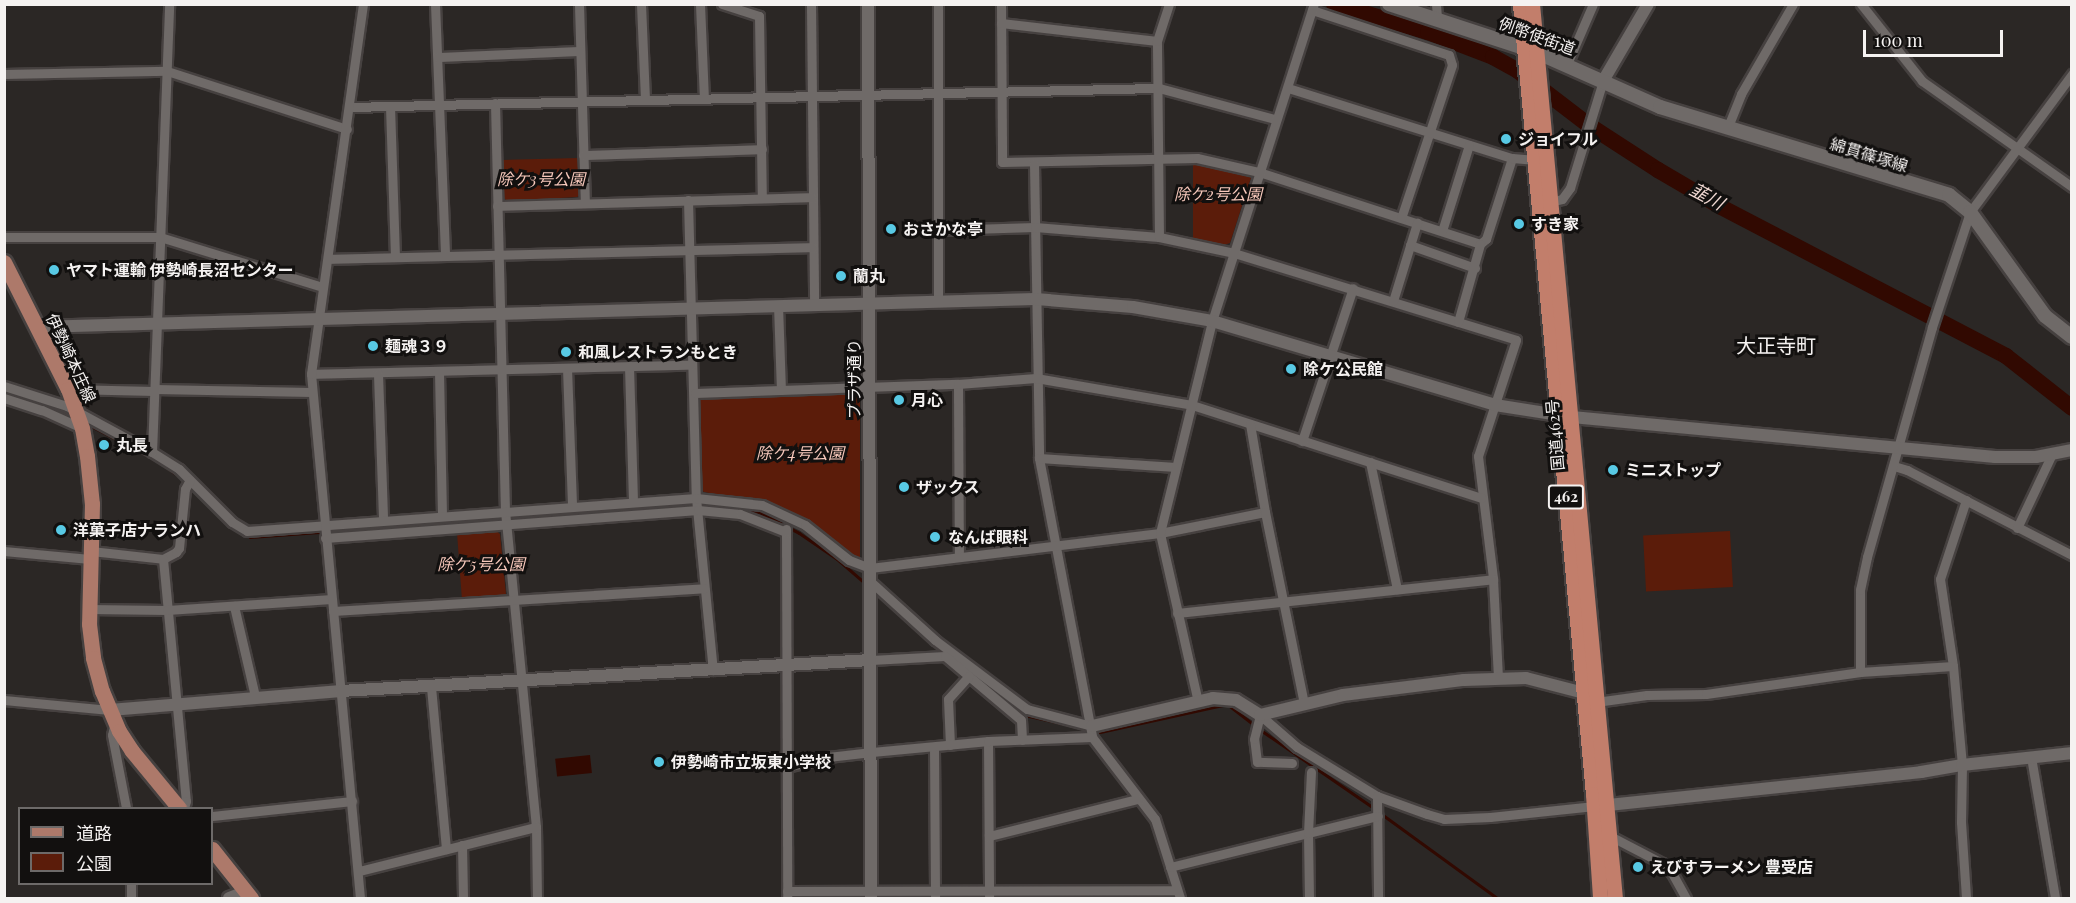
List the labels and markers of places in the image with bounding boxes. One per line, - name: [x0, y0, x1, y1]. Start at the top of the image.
- place label: ジョイフル: [1518, 129, 1598, 149]
- marker: ジョイフル: [1499, 132, 1513, 146]
- place label: すき家: [1531, 214, 1579, 234]
- marker: すき家: [1512, 217, 1526, 231]
- place label: おさかな亭: [903, 219, 983, 239]
- marker: おさかな亭: [884, 222, 898, 236]
- place label: ヤマト運輸 伊勢崎長沼センター: [66, 260, 294, 280]
- marker: ヤマト運輸 伊勢崎長沼センター: [47, 263, 61, 277]
- place label: 蘭丸: [853, 266, 885, 286]
- marker: 蘭丸: [834, 269, 848, 283]
- place label: 麺魂３９: [385, 336, 449, 356]
- marker: 麺魂３９: [366, 339, 380, 353]
- place label: 和風レストランもとき: [578, 342, 738, 362]
- marker: 和風レストランもとき: [559, 345, 573, 359]
- place label: 除ケ公民館: [1303, 359, 1383, 379]
- marker: 除ケ公民館: [1284, 362, 1298, 376]
- place label: 月心: [911, 390, 943, 410]
- marker: 月心: [892, 393, 906, 407]
- place label: 丸長: [116, 435, 148, 455]
- marker: 丸長: [97, 438, 111, 452]
- place label: ミニストップ: [1625, 460, 1721, 480]
- marker: ミニストップ: [1606, 463, 1620, 477]
- place label: ザックス: [916, 477, 980, 497]
- marker: ザックス: [897, 480, 911, 494]
- place label: 洋菓子店ナランハ: [73, 520, 201, 540]
- marker: 洋菓子店ナランハ: [54, 523, 68, 537]
- place label: なんば眼科: [948, 527, 1028, 547]
- marker: なんば眼科: [926, 528, 944, 546]
- place label: 伊勢崎市立坂東小学校: [671, 752, 831, 772]
- marker: 伊勢崎市立坂東小学校: [652, 755, 666, 769]
- place label: えびすラーメン 豊受店: [1650, 857, 1814, 877]
- marker: えびすラーメン 豊受店: [1631, 860, 1645, 874]

